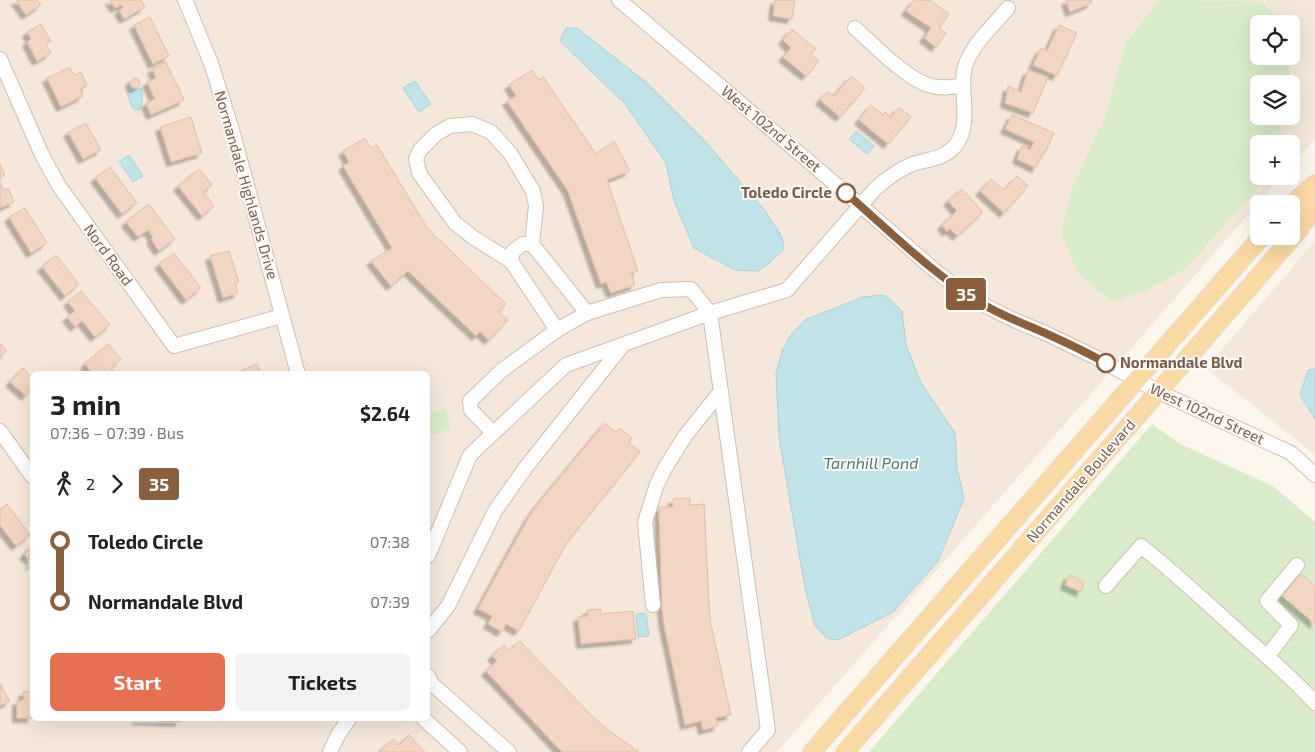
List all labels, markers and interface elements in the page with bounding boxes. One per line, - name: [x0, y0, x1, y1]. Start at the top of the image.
- map controls: [1250, 15, 1300, 245]
- button: locate: [1250, 15, 1300, 65]
- button: layers: [1250, 75, 1300, 125]
- street label: West 102nd Street: [718, 81, 825, 175]
- street label: Normandale Highlands Drive: [211, 88, 283, 281]
- button: +: [1250, 135, 1300, 185]
- place label: Toledo Circle: [741, 183, 832, 201]
- marker: Toledo Circle: [836, 183, 856, 203]
- button: −: [1250, 195, 1300, 245]
- street label: Nord Road: [81, 220, 137, 289]
- line badge: 35: [944, 278, 988, 310]
- text: 35: [956, 283, 976, 305]
- marker: Normandale Blvd: [1096, 353, 1116, 373]
- place label: Normandale Blvd: [1120, 353, 1243, 371]
- street label: West 102nd Street: [1147, 379, 1268, 448]
- text: 3 min: [50, 387, 121, 421]
- text: $2.64: [360, 402, 410, 425]
- street label: Normandale Boulevard: [1022, 415, 1139, 546]
- text: 07:36 – 07:39 · Bus: [50, 423, 184, 442]
- water label: Tarnhill Pond: [824, 453, 918, 472]
- icon: walk: [50, 470, 78, 498]
- icon: forward: [103, 470, 131, 498]
- text: 35: [149, 473, 169, 495]
- text: 2: [86, 474, 95, 493]
- text: Toledo Circle: [88, 530, 203, 553]
- text: 07:38: [370, 532, 410, 551]
- text: Normandale Blvd: [88, 590, 243, 613]
- text: 07:39: [370, 592, 410, 611]
- button: Start: [50, 653, 225, 711]
- button: Tickets: [235, 653, 410, 711]

